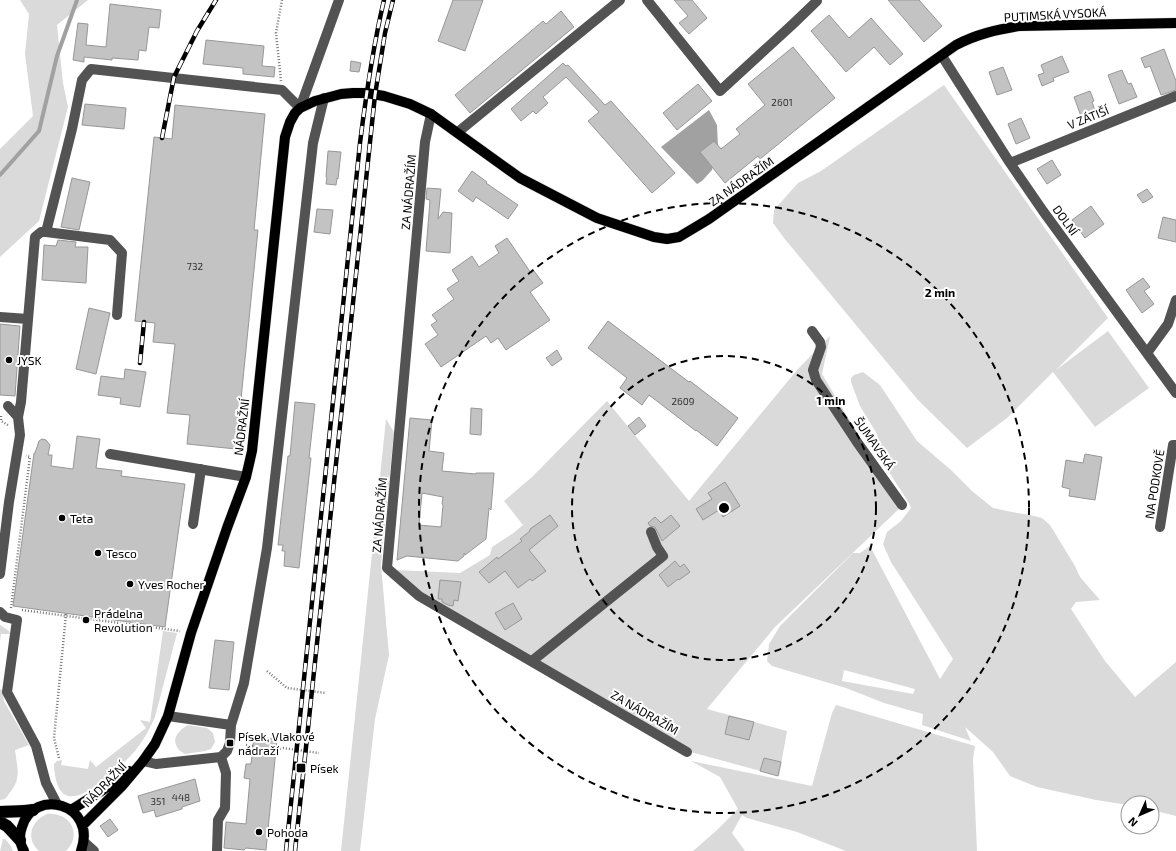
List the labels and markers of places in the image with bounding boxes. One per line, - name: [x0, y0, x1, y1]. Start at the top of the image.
- place label: JYSK: [17, 353, 42, 367]
- marker: JYSK: [4, 355, 14, 365]
- centre of rings: [717, 501, 731, 515]
- place label: Teta: [70, 511, 93, 525]
- marker: Teta: [57, 513, 67, 523]
- place label: Tesco: [106, 546, 137, 560]
- marker: Tesco: [93, 548, 103, 558]
- place label: Yves Rocher: [138, 577, 205, 591]
- marker: Yves Rocher: [125, 579, 135, 589]
- place label: Prádelna Revolution: [94, 606, 153, 634]
- marker: Prádelna Revolution: [81, 615, 91, 625]
- place label: Písek, Vlakové nádraží: [238, 729, 315, 757]
- marker: Písek, Vlakové nádraží: [225, 738, 235, 748]
- place label: Písek: [310, 761, 339, 775]
- marker: Písek: [295, 762, 307, 774]
- place label: Pohoda: [267, 825, 308, 839]
- marker: Pohoda: [254, 827, 264, 837]

